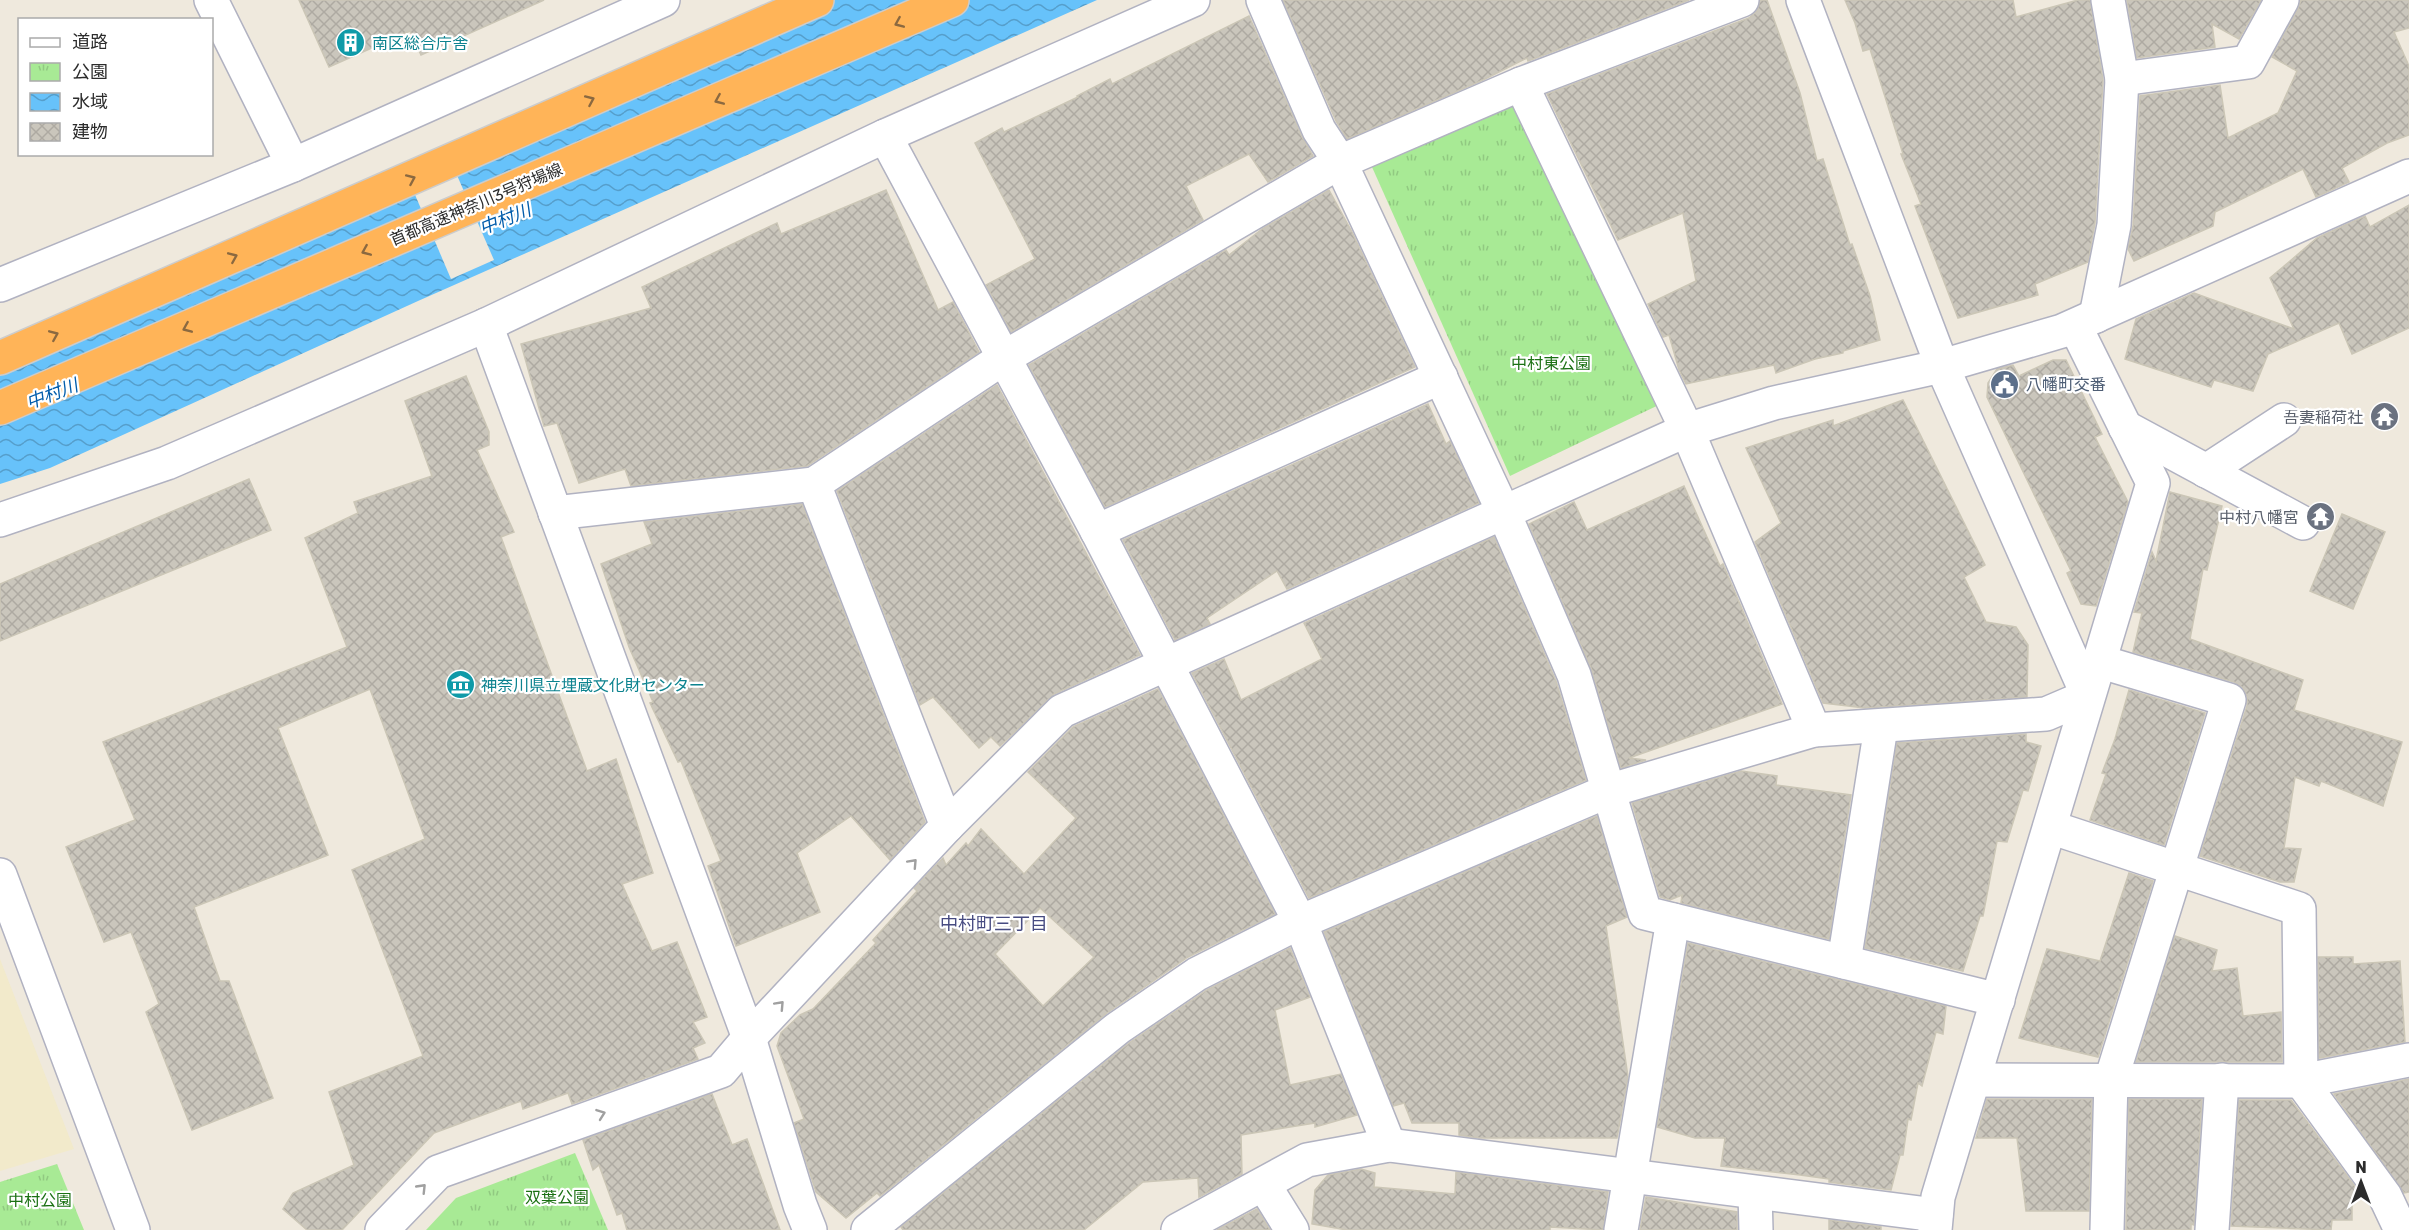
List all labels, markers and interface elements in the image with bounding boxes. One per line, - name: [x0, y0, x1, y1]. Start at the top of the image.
- one-way arrow: [894, 16, 905, 28]
- legend: [18, 18, 213, 156]
- building icon: 南区総合庁舎: [335, 27, 367, 59]
- text: 道路: [72, 31, 108, 53]
- place label: 南区総合庁舎: [372, 34, 468, 53]
- text: 公園: [72, 61, 108, 83]
- text: 水域: [72, 91, 108, 113]
- one-way arrow: [715, 93, 726, 105]
- one-way arrow: [583, 96, 594, 108]
- text: 建物: [72, 121, 108, 143]
- street label: 首都高速神奈川3号狩場線: [387, 159, 565, 249]
- one-way arrow: [405, 174, 416, 186]
- water label: 中村川: [476, 198, 536, 239]
- one-way arrow: [362, 244, 373, 256]
- one-way arrow: [226, 252, 237, 264]
- one-way arrow: [183, 321, 194, 333]
- one-way arrow: [47, 330, 58, 342]
- park label: 中村東公園: [1511, 354, 1591, 373]
- public building icon: 八幡町交番: [1989, 368, 2021, 400]
- water label: 中村川: [23, 373, 83, 414]
- place label: 八幡町交番: [2026, 375, 2106, 394]
- temple icon: 吾妻稲荷社: [2368, 401, 2400, 433]
- place label: 吾妻稲荷社: [2283, 408, 2363, 427]
- temple icon: 中村八幡宮: [2304, 501, 2336, 533]
- place label: 中村八幡宮: [2219, 508, 2299, 527]
- museum icon: 神奈川県立埋蔵文化財センター: [444, 669, 476, 701]
- place label: 神奈川県立埋蔵文化財センター: [481, 676, 705, 695]
- one-way arrow: [906, 859, 917, 869]
- district label: 中村町三丁目: [940, 913, 1048, 935]
- one-way arrow: [772, 1001, 783, 1012]
- one-way arrow: [595, 1108, 605, 1121]
- north arrow: [2331, 1152, 2391, 1212]
- text: N: [2355, 1158, 2367, 1177]
- one-way arrow: [415, 1185, 426, 1196]
- park label: 双葉公園: [525, 1188, 589, 1207]
- park label: 中村公園: [8, 1191, 72, 1210]

